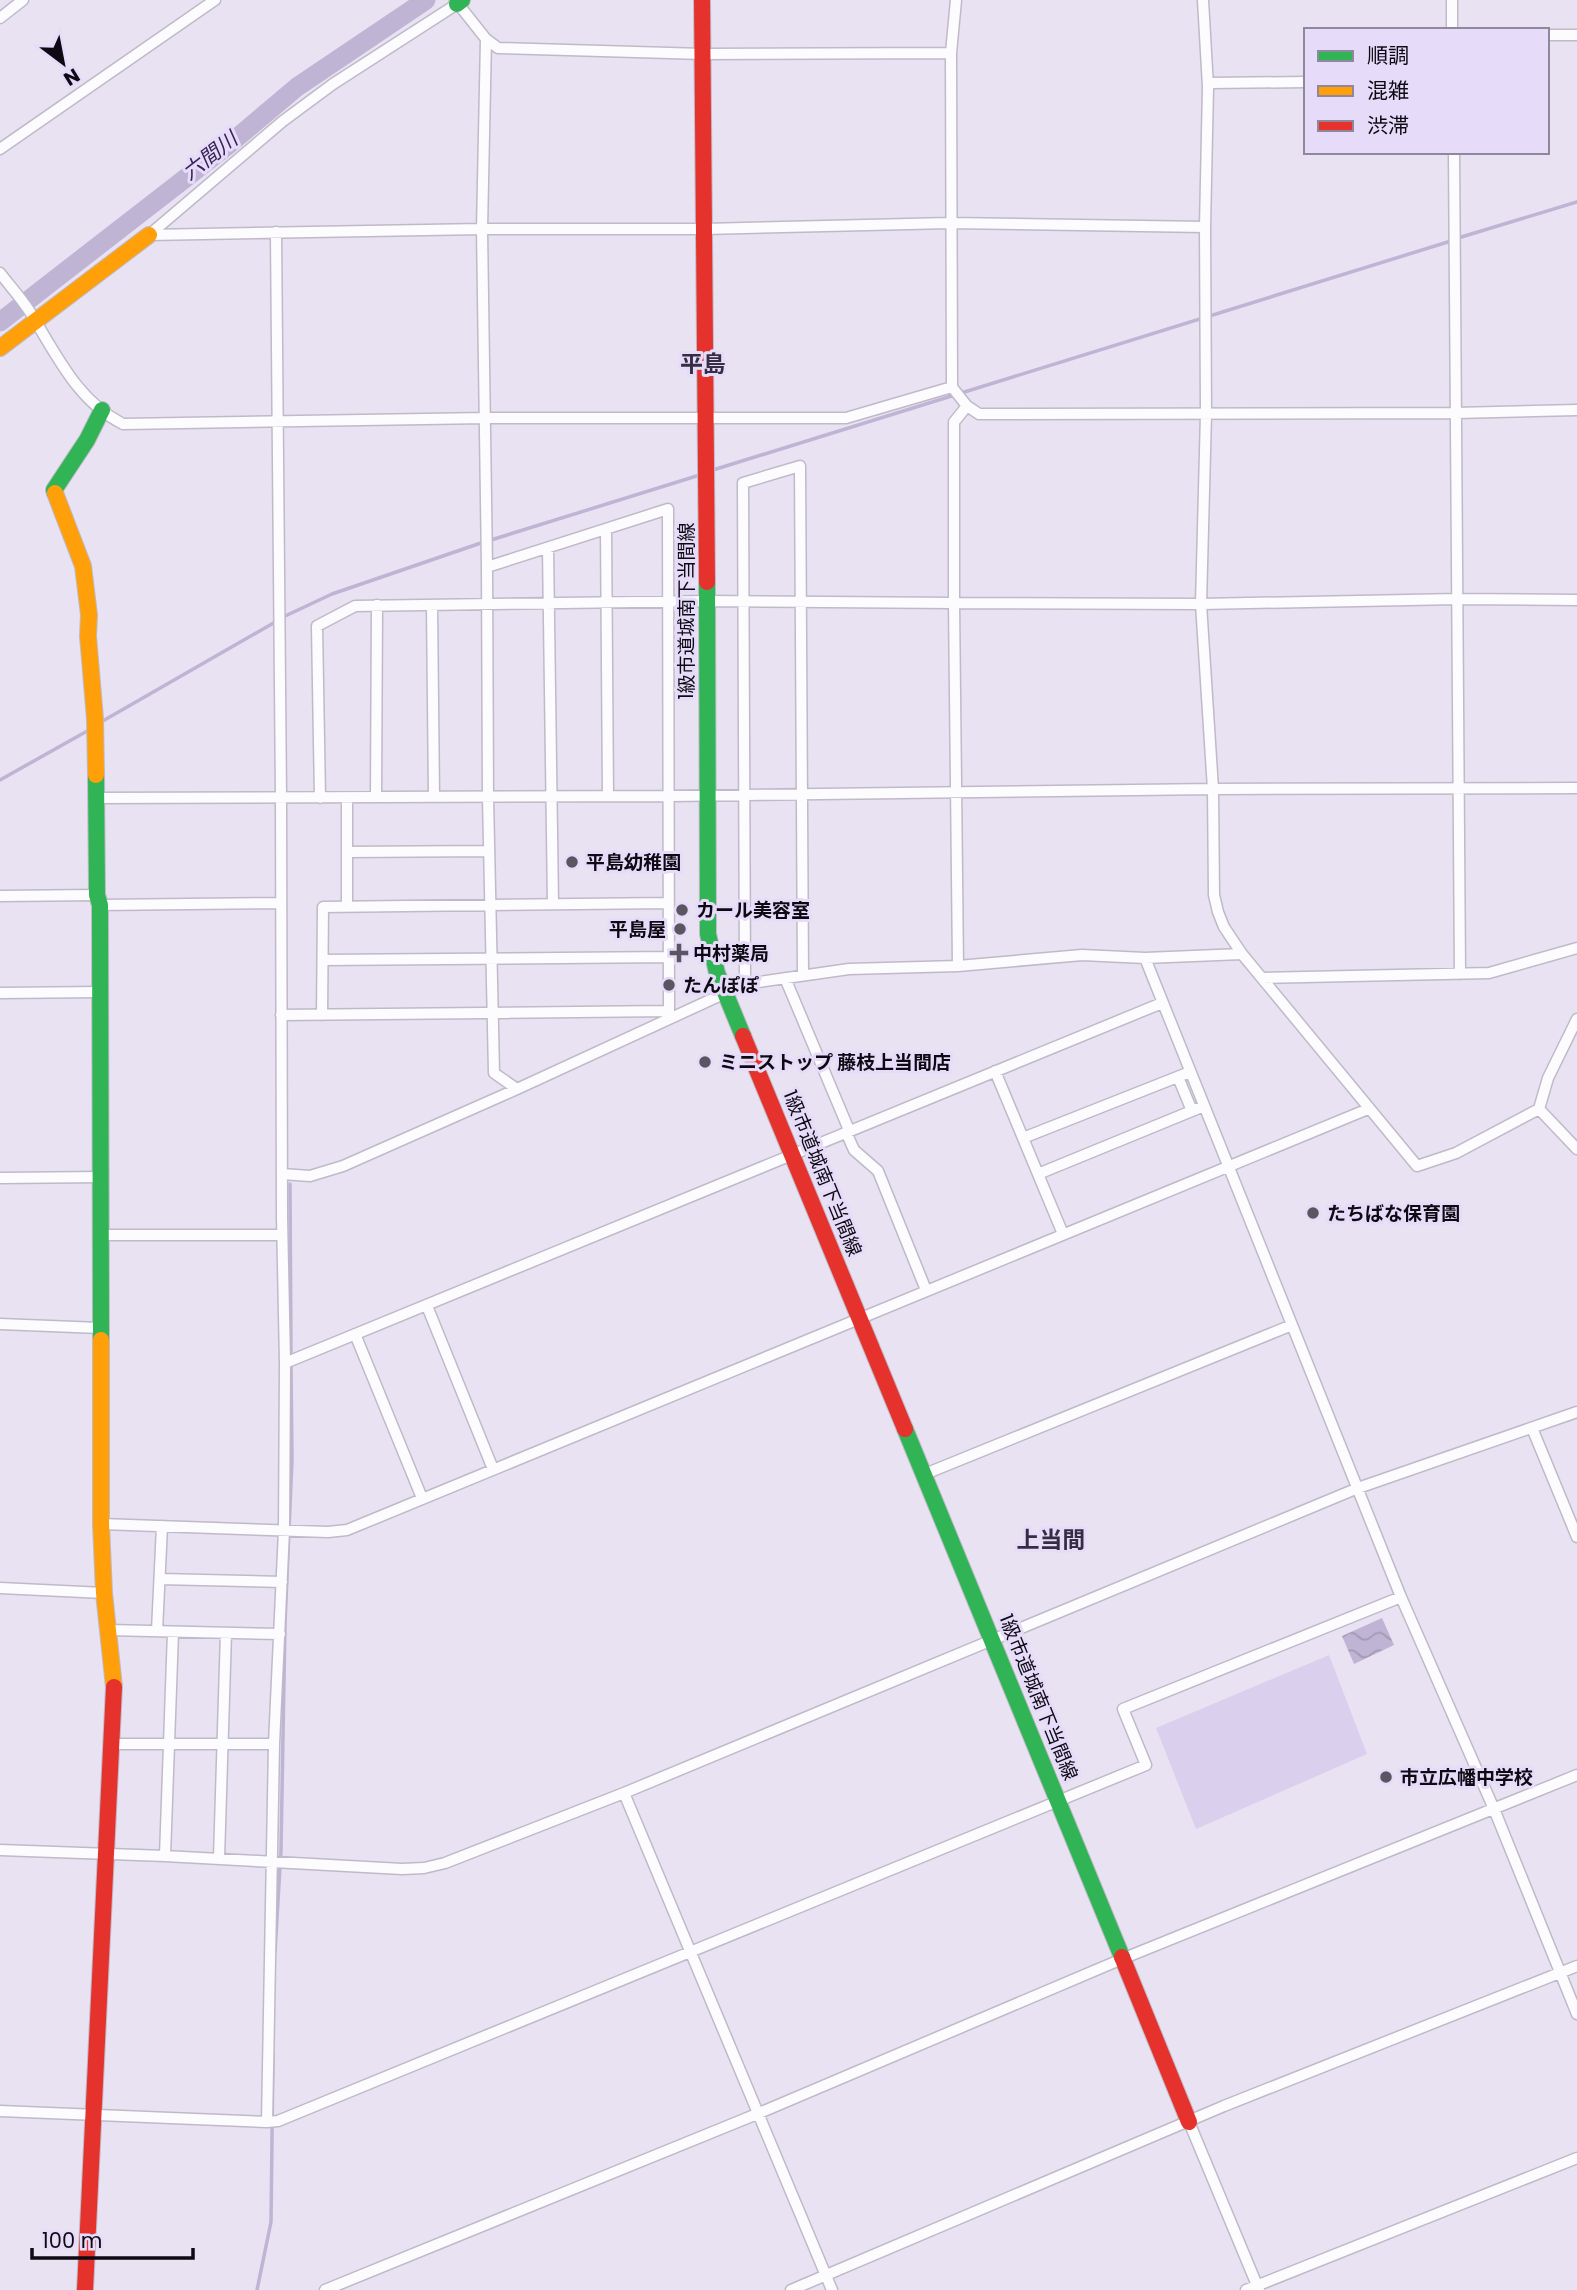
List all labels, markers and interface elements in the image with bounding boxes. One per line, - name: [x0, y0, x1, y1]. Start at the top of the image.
- north arrow: [28, 28, 98, 98]
- legend: [1304, 28, 1549, 154]
- text: 順調: [1367, 41, 1409, 70]
- text: N: [59, 62, 85, 92]
- text: 混雑: [1367, 76, 1409, 105]
- text: 渋滞: [1367, 111, 1409, 140]
- water label: 六間川: [176, 124, 245, 186]
- district label: 平島: [680, 348, 726, 380]
- street label: 1級市道城南下当間線: [673, 522, 700, 700]
- place label: 平島幼稚園: [586, 849, 681, 876]
- marker: 平島幼稚園: [564, 854, 580, 870]
- place label: カール美容室: [696, 897, 810, 924]
- marker: カール美容室: [674, 902, 690, 918]
- place label: 平島屋: [609, 916, 666, 943]
- marker: 平島屋: [672, 921, 688, 937]
- place label: 中村薬局: [693, 940, 769, 967]
- marker: 中村薬局: [671, 945, 687, 961]
- place label: たんぽぽ: [683, 972, 759, 999]
- marker: たんぽぽ: [661, 977, 677, 993]
- place label: ミニストップ 藤枝上当間店: [719, 1049, 951, 1076]
- marker: ミニストップ 藤枝上当間店: [697, 1054, 713, 1070]
- street label: 1級市道城南下当間線: [777, 1086, 868, 1260]
- place label: たちばな保育園: [1327, 1200, 1460, 1227]
- marker: たちばな保育園: [1305, 1205, 1321, 1221]
- district label: 上当間: [1017, 1524, 1086, 1556]
- street label: 1級市道城南下当間線: [993, 1610, 1084, 1784]
- place label: 市立広幡中学校: [1400, 1764, 1533, 1791]
- marker: 市立広幡中学校: [1378, 1769, 1394, 1785]
- scale bar: [32, 2216, 192, 2260]
- text: 100 m: [42, 2226, 102, 2255]

